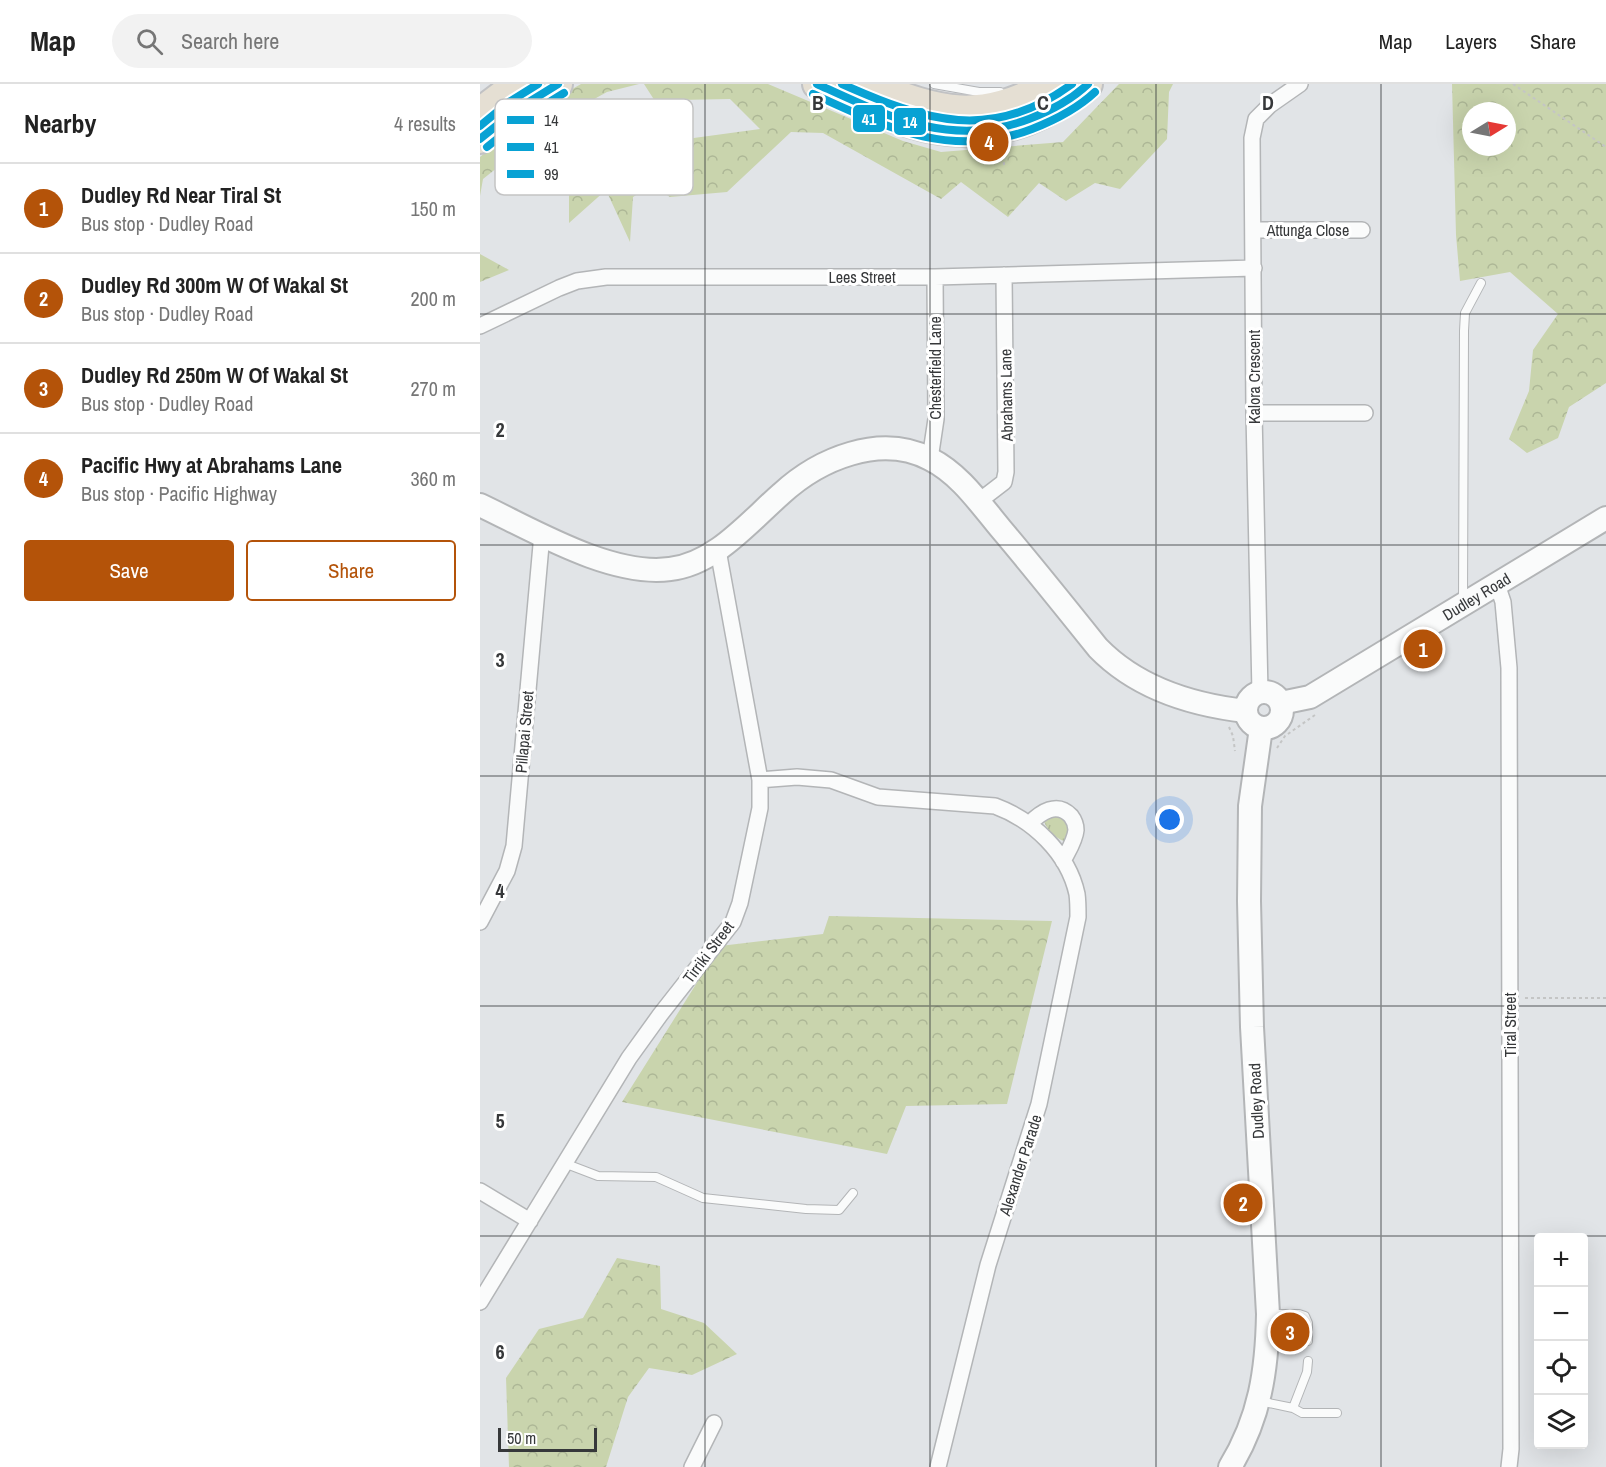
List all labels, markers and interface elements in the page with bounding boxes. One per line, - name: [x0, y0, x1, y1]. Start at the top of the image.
- search box: [112, 14, 532, 68]
- text: Map: [30, 22, 76, 60]
- icon: search: [133, 25, 166, 58]
- text: Search here: [181, 26, 279, 56]
- text: Map: [1379, 27, 1412, 56]
- text: Layers: [1445, 27, 1497, 56]
- text: Share: [1530, 27, 1576, 56]
- text: B: [812, 89, 824, 116]
- text: C: [1037, 89, 1049, 116]
- text: D: [1262, 89, 1274, 116]
- legend: [495, 99, 693, 195]
- north arrow: [1462, 102, 1516, 156]
- line badge: 41: [852, 104, 886, 133]
- text: Nearby: [24, 106, 96, 141]
- line badge: 14: [893, 107, 927, 136]
- text: 41: [862, 108, 877, 130]
- text: 14: [544, 109, 559, 131]
- text: 4 results: [394, 110, 456, 137]
- text: 14: [903, 111, 918, 133]
- pin: 4: [970, 120, 1008, 164]
- text: 41: [544, 136, 559, 158]
- text: 99: [544, 163, 559, 185]
- text: Dudley Rd Near Tiral St: [81, 180, 281, 210]
- text: 1: [39, 195, 48, 222]
- text: 150 m: [410, 195, 456, 222]
- text: Bus stop · Dudley Road: [81, 210, 253, 237]
- street label: Attunga Close: [1266, 219, 1349, 241]
- street label: Lees Street: [828, 266, 896, 288]
- text: Dudley Rd 300m W Of Wakal St: [81, 270, 348, 300]
- text: 2: [39, 285, 48, 312]
- text: 200 m: [410, 285, 456, 312]
- text: Bus stop · Dudley Road: [81, 300, 253, 327]
- street label: Chesterfield Lane: [924, 316, 946, 420]
- street label: Kalora Crescent: [1243, 330, 1265, 424]
- street label: Abrahams Lane: [994, 349, 1018, 442]
- text: Dudley Rd 250m W Of Wakal St: [81, 360, 348, 390]
- text: 3: [39, 375, 48, 402]
- text: 270 m: [410, 375, 456, 402]
- text: Bus stop · Dudley Road: [81, 390, 253, 417]
- text: 2: [495, 416, 505, 443]
- text: Pacific Hwy at Abrahams Lane: [81, 450, 342, 480]
- text: 4: [39, 465, 48, 492]
- text: 360 m: [410, 465, 456, 492]
- text: Bus stop · Pacific Highway: [81, 480, 277, 507]
- button: Save: [24, 540, 234, 601]
- button: Share: [246, 540, 456, 601]
- street label: Dudley Road: [1438, 567, 1514, 625]
- pin: 1: [1404, 626, 1442, 672]
- text: 3: [495, 646, 505, 673]
- street label: Pillapai Street: [509, 690, 539, 774]
- your location: [1155, 805, 1184, 834]
- text: 4: [495, 877, 505, 904]
- street label: Tirriki Street: [677, 916, 739, 988]
- street label: Tiral Street: [1499, 992, 1521, 1057]
- street label: Dudley Road: [1243, 1063, 1269, 1139]
- text: 5: [495, 1107, 505, 1134]
- street label: Alexander Parade: [993, 1112, 1047, 1219]
- pin: 2: [1224, 1180, 1263, 1226]
- map controls: [1534, 1233, 1588, 1449]
- button: +: [1534, 1233, 1588, 1287]
- button: −: [1534, 1287, 1588, 1341]
- pin: 3: [1270, 1310, 1310, 1354]
- text: 6: [495, 1338, 505, 1365]
- button: locate: [1534, 1341, 1588, 1395]
- button: layers: [1534, 1395, 1588, 1449]
- scale bar: [498, 1425, 597, 1452]
- text: 50 m: [507, 1427, 536, 1449]

